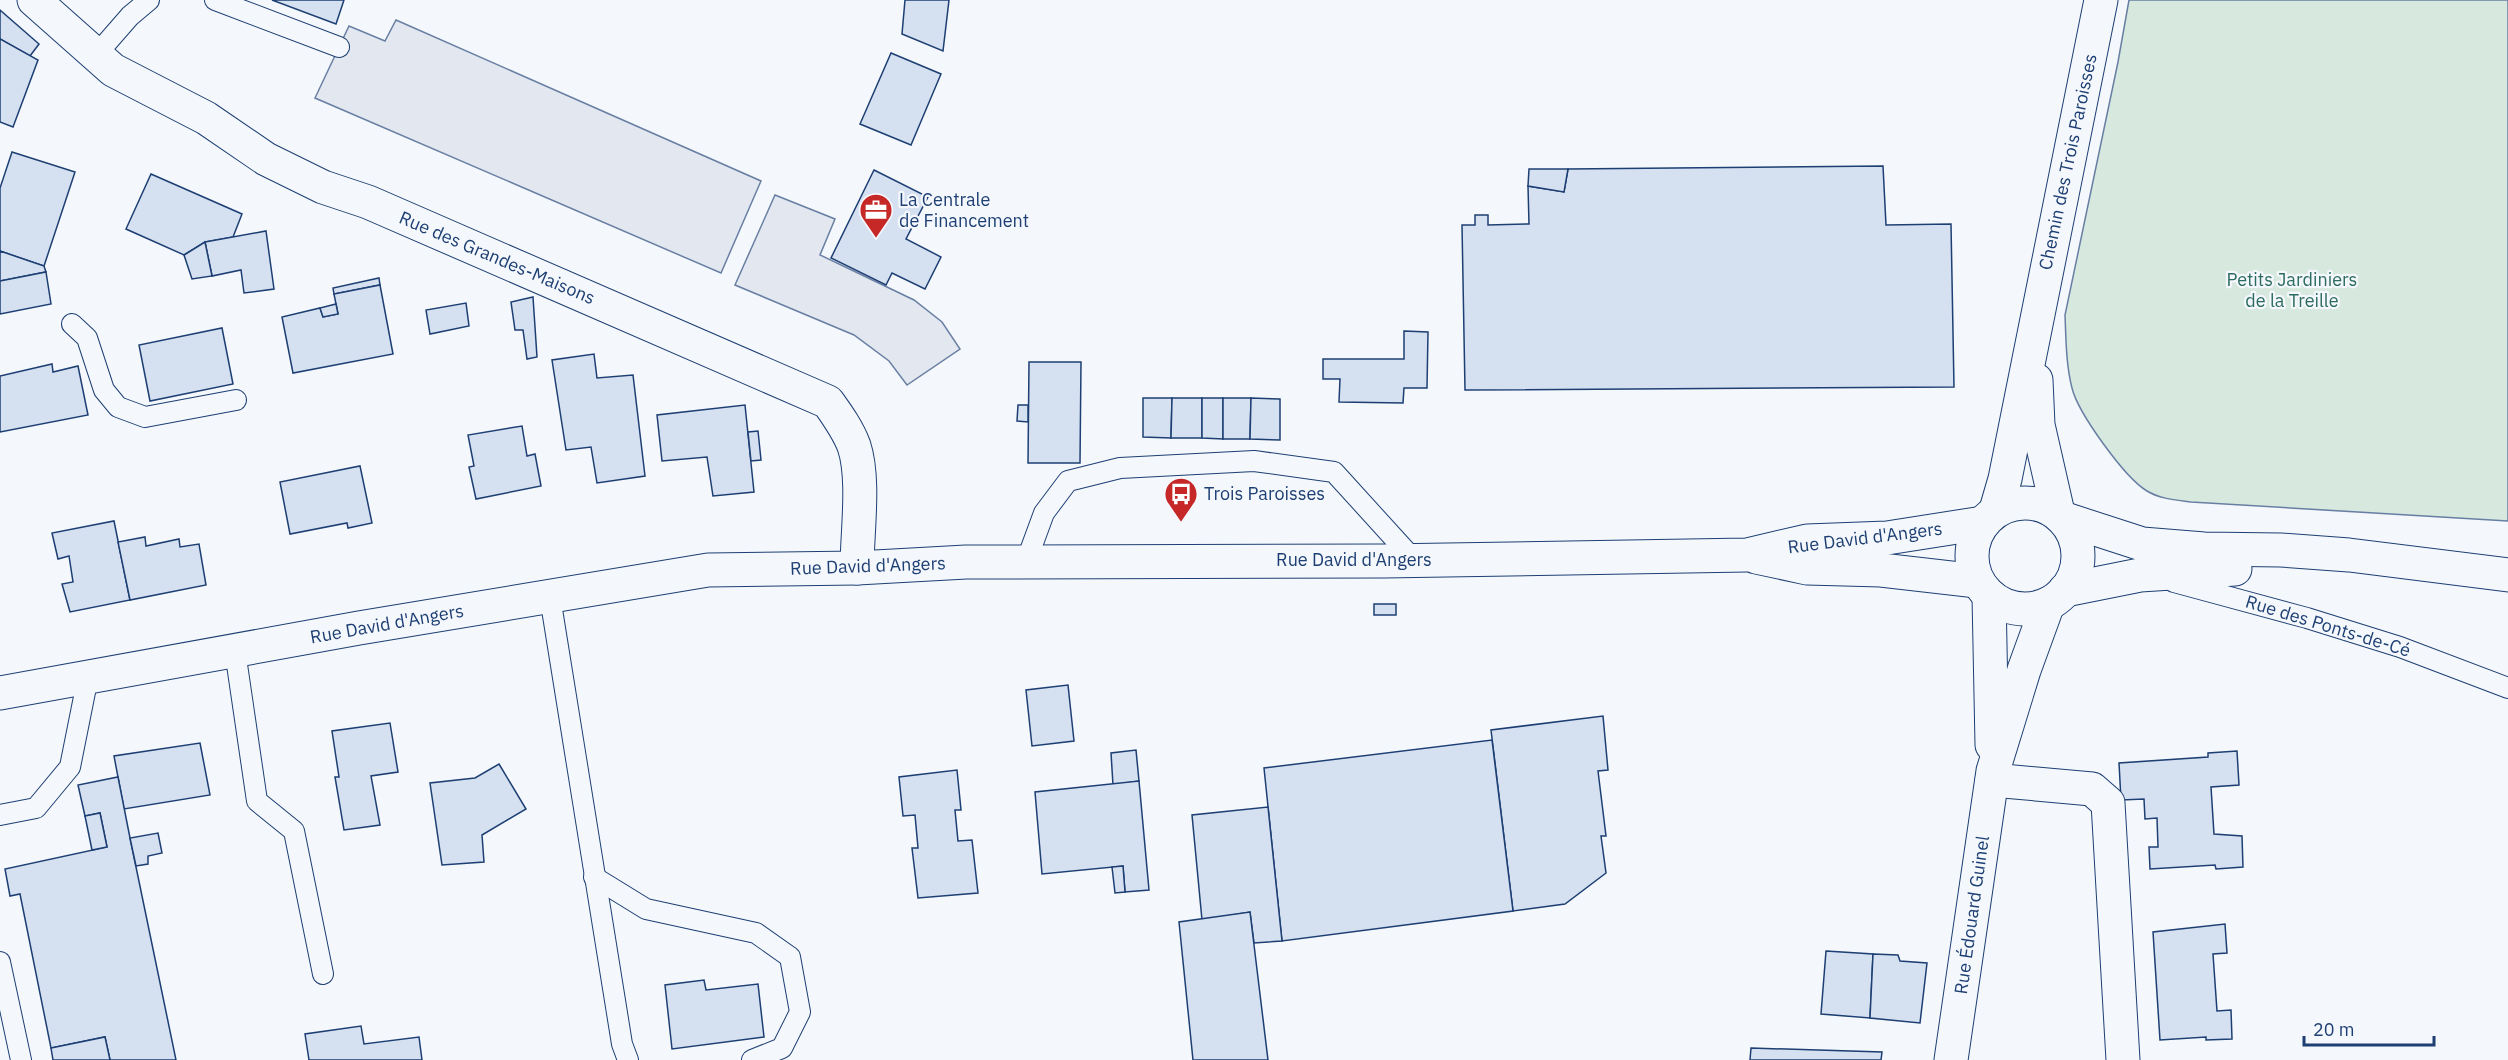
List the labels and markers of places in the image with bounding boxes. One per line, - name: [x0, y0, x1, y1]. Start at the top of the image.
- place label: La Centrale de Financement: [899, 188, 1029, 232]
- office icon: La Centrale de Financement: [858, 192, 894, 239]
- bus stop icon: Trois Paroisses: [1163, 476, 1199, 523]
- place label: Trois Paroisses: [1204, 482, 1325, 505]

